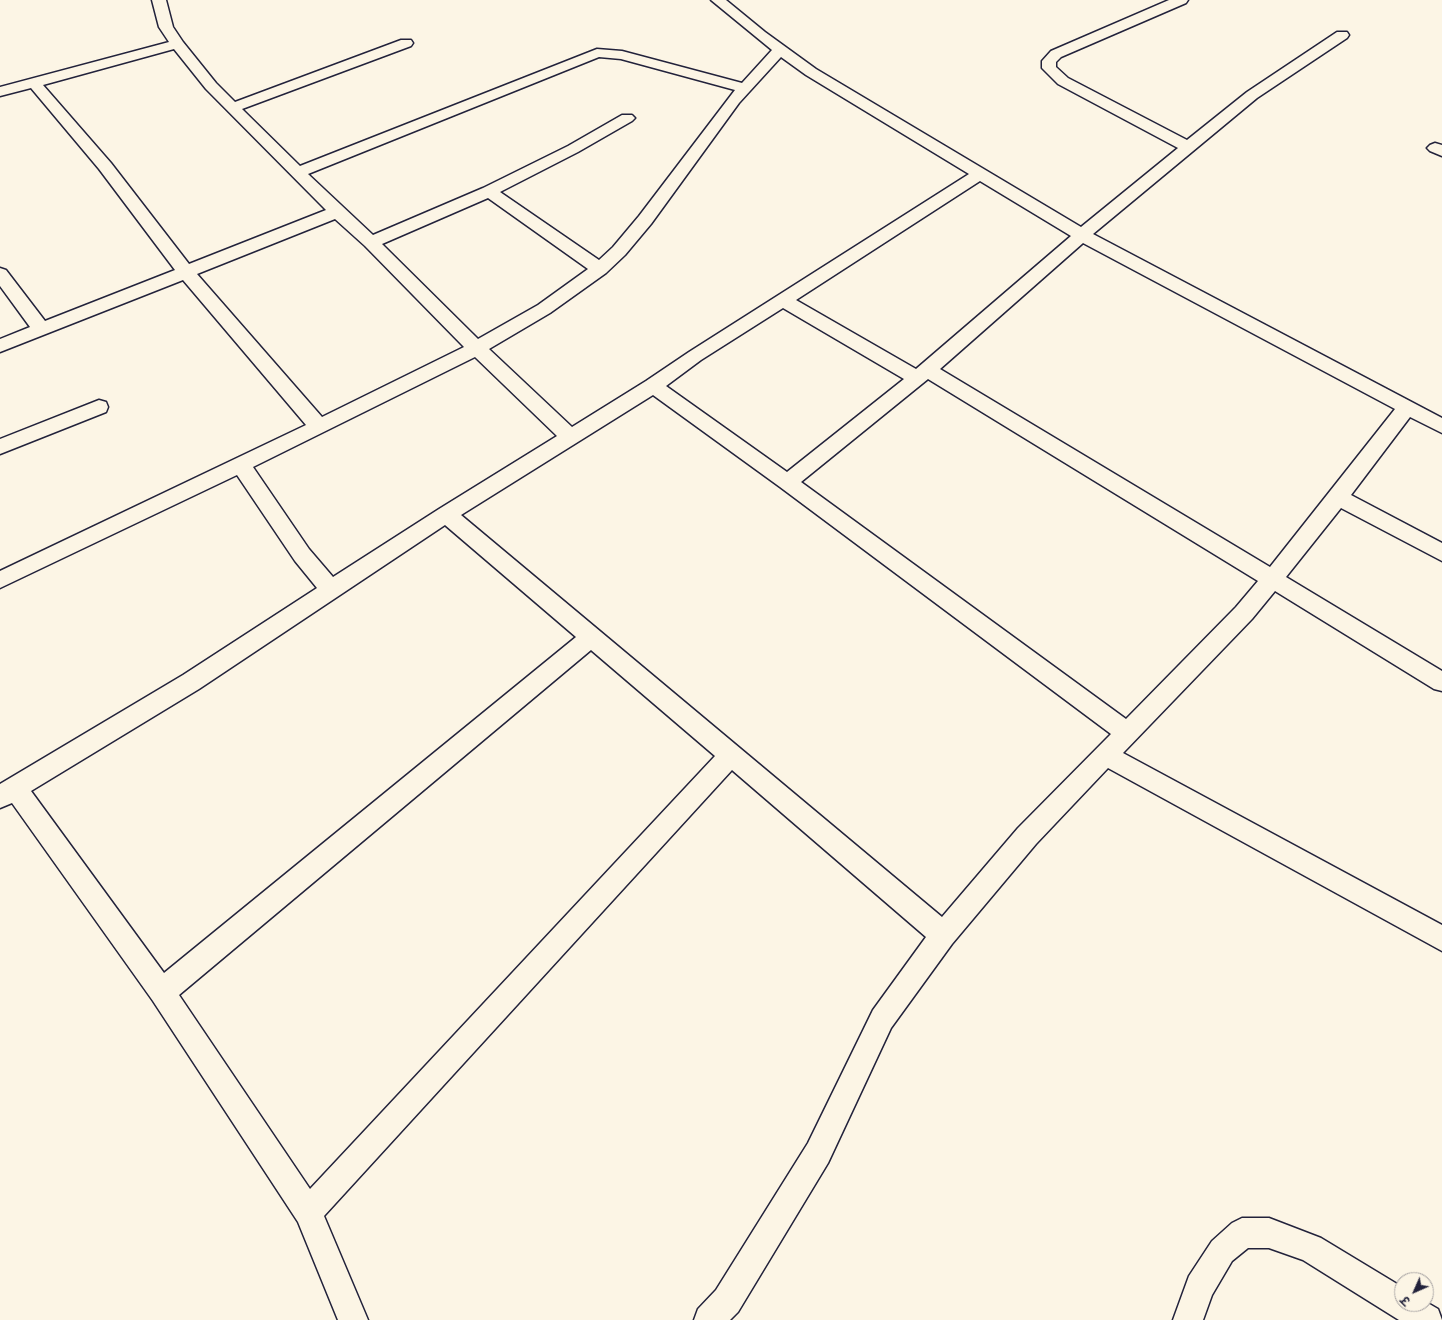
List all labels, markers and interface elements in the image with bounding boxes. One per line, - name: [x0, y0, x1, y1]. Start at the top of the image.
- north arrow: [1394, 1272, 1434, 1312]
- text: उ: [1398, 1292, 1414, 1308]

